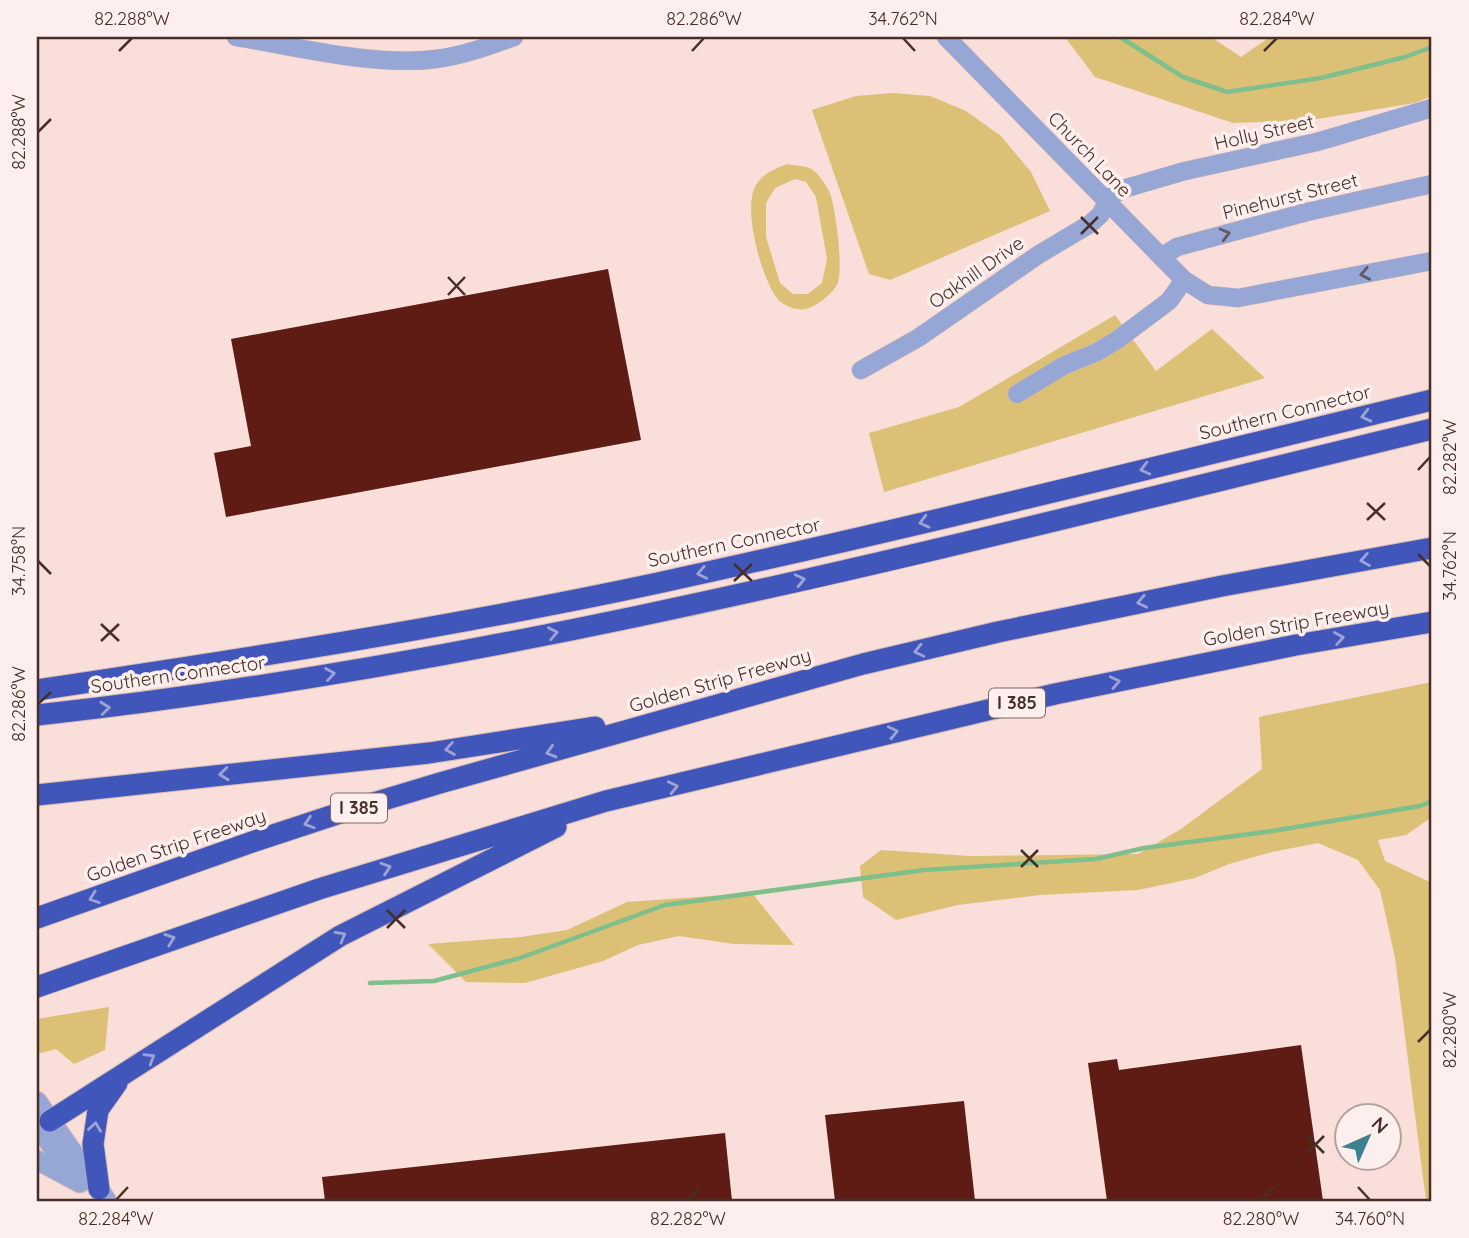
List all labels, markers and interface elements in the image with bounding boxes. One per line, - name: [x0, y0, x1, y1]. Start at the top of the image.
- text: 82.288°W: [94, 7, 170, 30]
- text: 82.286°W: [666, 7, 742, 30]
- text: 34.762°N: [868, 7, 938, 30]
- text: 82.284°W: [1239, 7, 1315, 30]
- text: 82.288°W: [7, 94, 30, 170]
- street label: Church Lane: [1043, 106, 1137, 202]
- street label: Holly Street: [1212, 109, 1316, 155]
- street label: Pinehurst Street: [1220, 168, 1360, 224]
- one-way arrow: [1219, 228, 1231, 242]
- street label: Oakhill Drive: [924, 230, 1028, 314]
- one-way arrow: [1359, 266, 1371, 281]
- street label: Southern Connector: [1197, 379, 1374, 445]
- one-way arrow: [1360, 408, 1372, 422]
- text: 82.282°W: [1438, 419, 1461, 495]
- one-way arrow: [1139, 461, 1151, 475]
- street label: Southern Connector: [645, 512, 823, 572]
- one-way arrow: [918, 514, 930, 528]
- text: 34.758°N: [7, 526, 30, 596]
- text: 34.762°N: [1438, 531, 1461, 601]
- one-way arrow: [1359, 552, 1371, 567]
- one-way arrow: [696, 565, 708, 579]
- one-way arrow: [794, 574, 806, 588]
- one-way arrow: [1136, 594, 1148, 609]
- street label: Golden Strip Freeway: [1201, 595, 1391, 651]
- one-way arrow: [547, 627, 559, 642]
- one-way arrow: [1333, 631, 1344, 646]
- one-way arrow: [913, 642, 925, 657]
- street label: Golden Strip Freeway: [626, 643, 814, 717]
- street label: Southern Connector: [89, 650, 267, 698]
- text: 82.286°W: [7, 666, 30, 742]
- one-way arrow: [324, 667, 335, 682]
- one-way arrow: [1109, 675, 1121, 690]
- road number: I 385: [989, 688, 1045, 718]
- one-way arrow: [99, 700, 110, 715]
- one-way arrow: [887, 725, 899, 740]
- one-way arrow: [444, 742, 456, 757]
- one-way arrow: [545, 743, 557, 758]
- one-way arrow: [218, 767, 230, 782]
- one-way arrow: [667, 780, 679, 795]
- road number: I 385: [331, 794, 387, 822]
- street label: Golden Strip Freeway: [83, 803, 269, 887]
- one-way arrow: [303, 815, 315, 830]
- one-way arrow: [380, 862, 392, 876]
- one-way arrow: [89, 890, 101, 904]
- one-way arrow: [334, 931, 347, 944]
- one-way arrow: [164, 933, 176, 947]
- text: 82.280°W: [1438, 992, 1461, 1068]
- one-way arrow: [142, 1054, 155, 1067]
- north arrow: [1332, 1102, 1402, 1172]
- text: N: [1367, 1112, 1393, 1138]
- one-way arrow: [88, 1121, 103, 1133]
- text: 82.284°W: [78, 1207, 154, 1230]
- text: 82.282°W: [650, 1207, 726, 1230]
- text: 82.280°W: [1223, 1207, 1299, 1230]
- text: 34.760°N: [1335, 1207, 1405, 1230]

